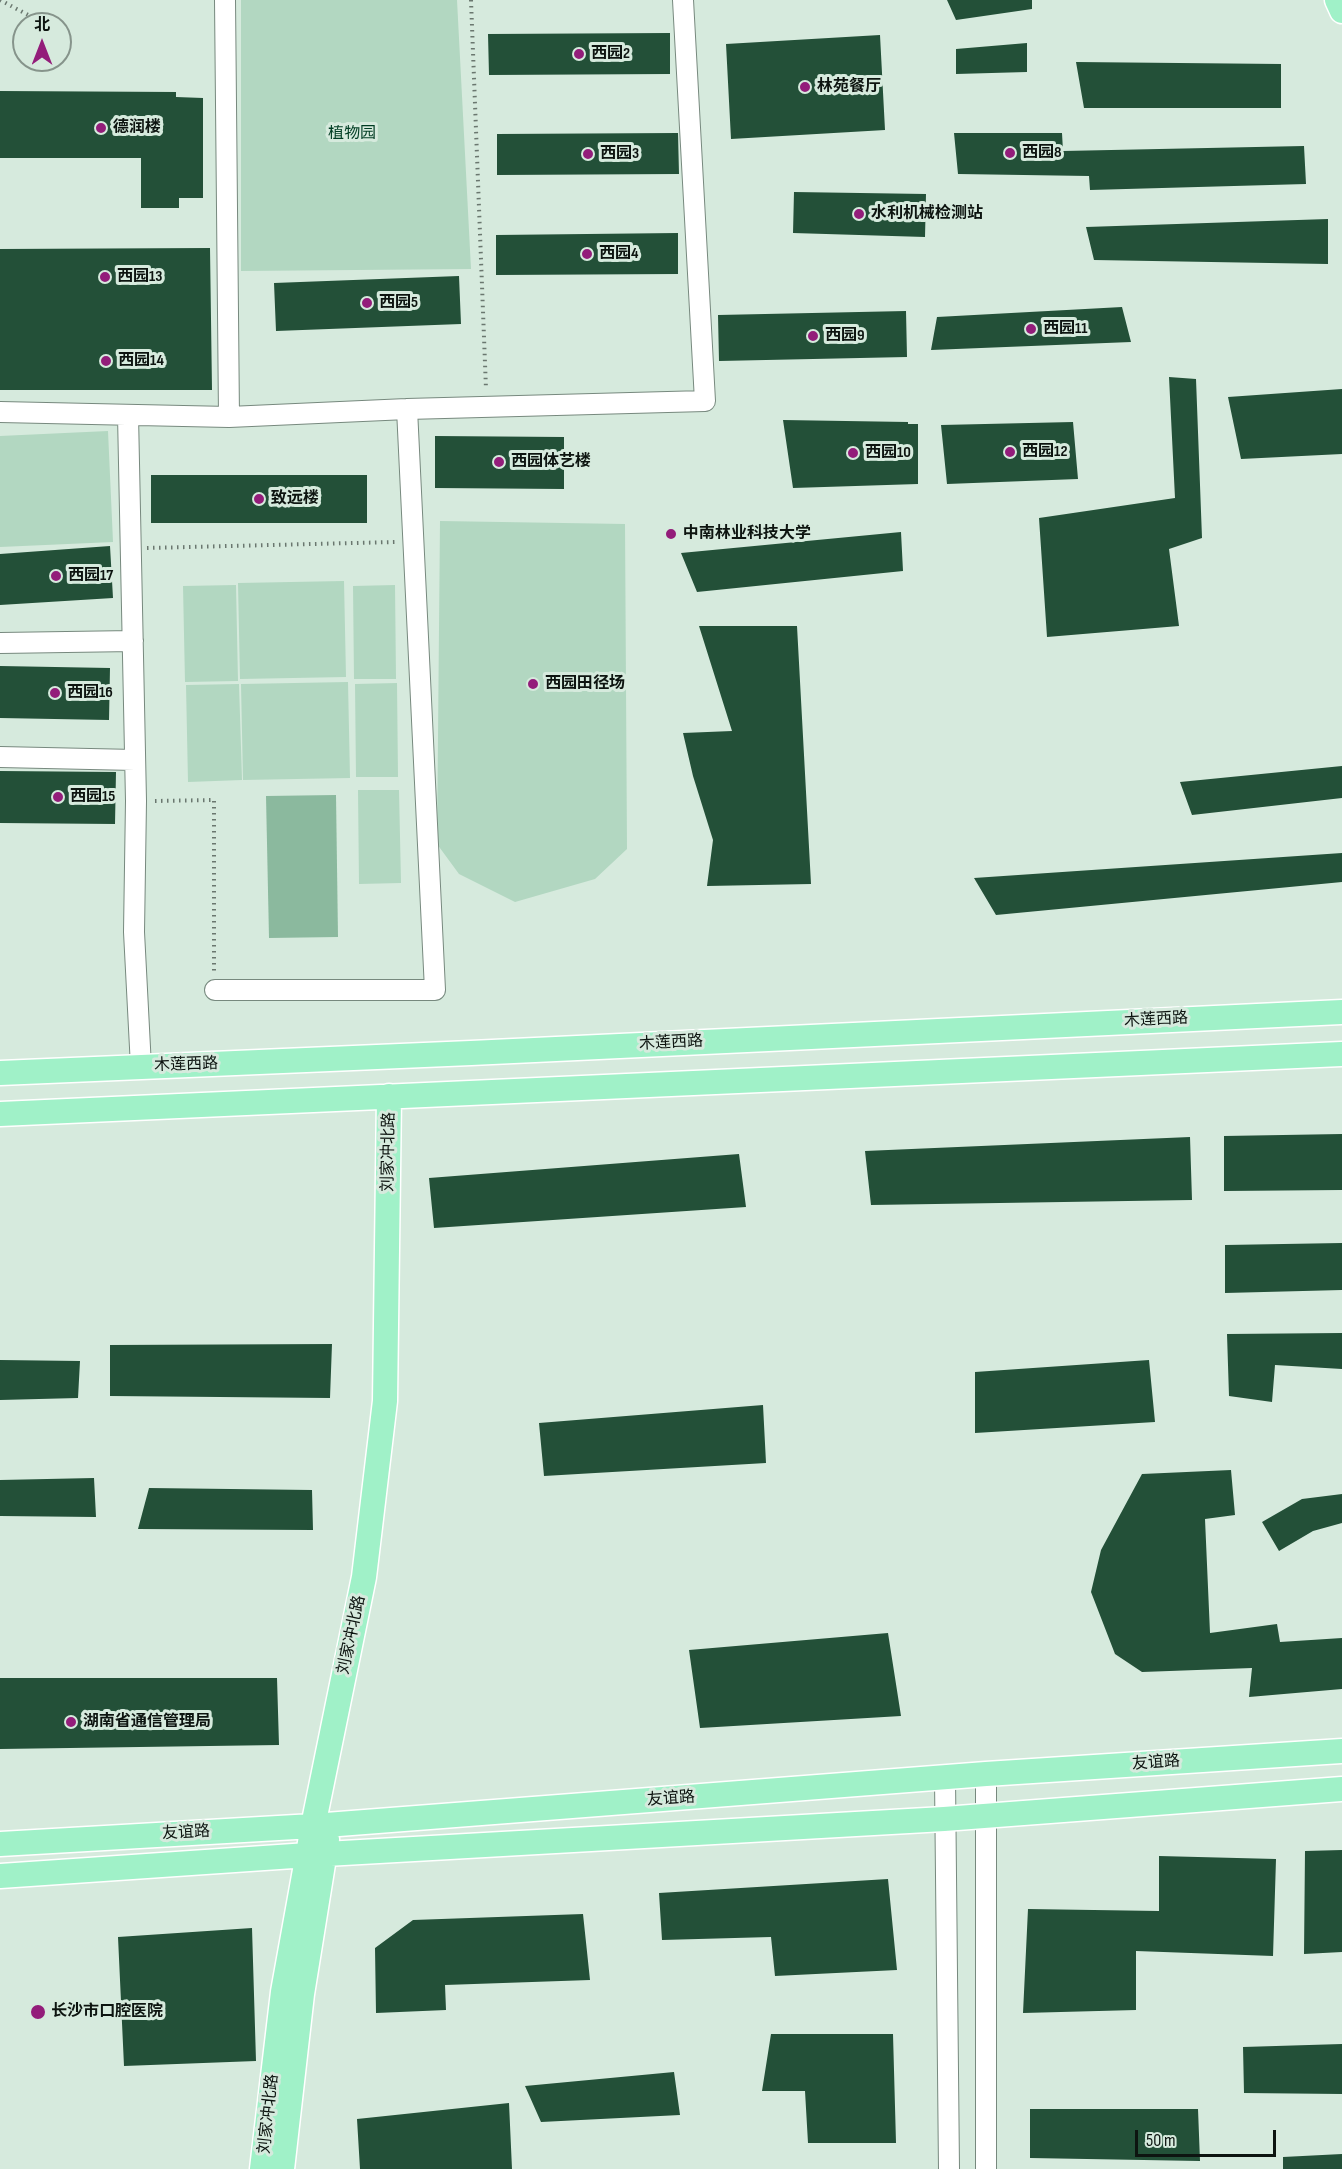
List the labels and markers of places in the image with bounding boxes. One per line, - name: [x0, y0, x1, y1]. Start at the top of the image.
- place label: 西园2: [591, 44, 630, 64]
- marker: 西园2: [572, 47, 586, 61]
- place label: 林苑餐厅: [817, 77, 881, 97]
- marker: 林苑餐厅: [798, 80, 812, 94]
- place label: 德润楼: [113, 118, 161, 138]
- marker: 德润楼: [94, 121, 108, 135]
- place label: 西园8: [1022, 143, 1062, 163]
- place label: 西园3: [600, 144, 639, 164]
- marker: 西园8: [1003, 146, 1017, 160]
- marker: 西园3: [581, 147, 595, 161]
- place label: 水利机械检测站: [871, 204, 983, 224]
- marker: 水利机械检测站: [852, 207, 866, 221]
- place label: 西园4: [599, 244, 638, 264]
- marker: 西园4: [580, 247, 594, 261]
- place label: 西园13: [117, 267, 162, 287]
- marker: 西园13: [98, 270, 112, 284]
- place label: 西园5: [379, 293, 418, 313]
- marker: 西园5: [360, 296, 374, 310]
- place label: 西园11: [1043, 319, 1088, 339]
- marker: 西园11: [1024, 322, 1038, 336]
- place label: 西园9: [825, 326, 865, 346]
- marker: 西园9: [806, 329, 820, 343]
- place label: 西园14: [118, 351, 164, 371]
- marker: 西园14: [99, 354, 113, 368]
- place label: 西园12: [1022, 442, 1067, 462]
- place label: 西园10: [865, 443, 911, 463]
- marker: 西园12: [1003, 445, 1017, 459]
- marker: 西园10: [846, 446, 860, 460]
- place label: 西园体艺楼: [511, 452, 591, 472]
- marker: 西园体艺楼: [492, 455, 506, 469]
- place label: 致远楼: [271, 489, 319, 509]
- marker: 致远楼: [252, 492, 266, 506]
- place label: 中南林业科技大学: [683, 524, 811, 544]
- marker: 中南林业科技大学: [664, 527, 678, 541]
- place label: 西园17: [68, 566, 113, 586]
- marker: 西园17: [49, 569, 63, 583]
- place label: 西园田径场: [545, 674, 625, 694]
- marker: 西园田径场: [526, 677, 540, 691]
- place label: 西园16: [67, 683, 113, 703]
- marker: 西园16: [48, 686, 62, 700]
- place label: 西园15: [70, 787, 115, 807]
- marker: 西园15: [51, 790, 65, 804]
- place label: 湖南省通信管理局: [83, 1712, 211, 1732]
- marker: 湖南省通信管理局: [64, 1715, 78, 1729]
- place label: 长沙市口腔医院: [51, 2002, 163, 2022]
- marker: 长沙市口腔医院: [29, 2003, 47, 2021]

